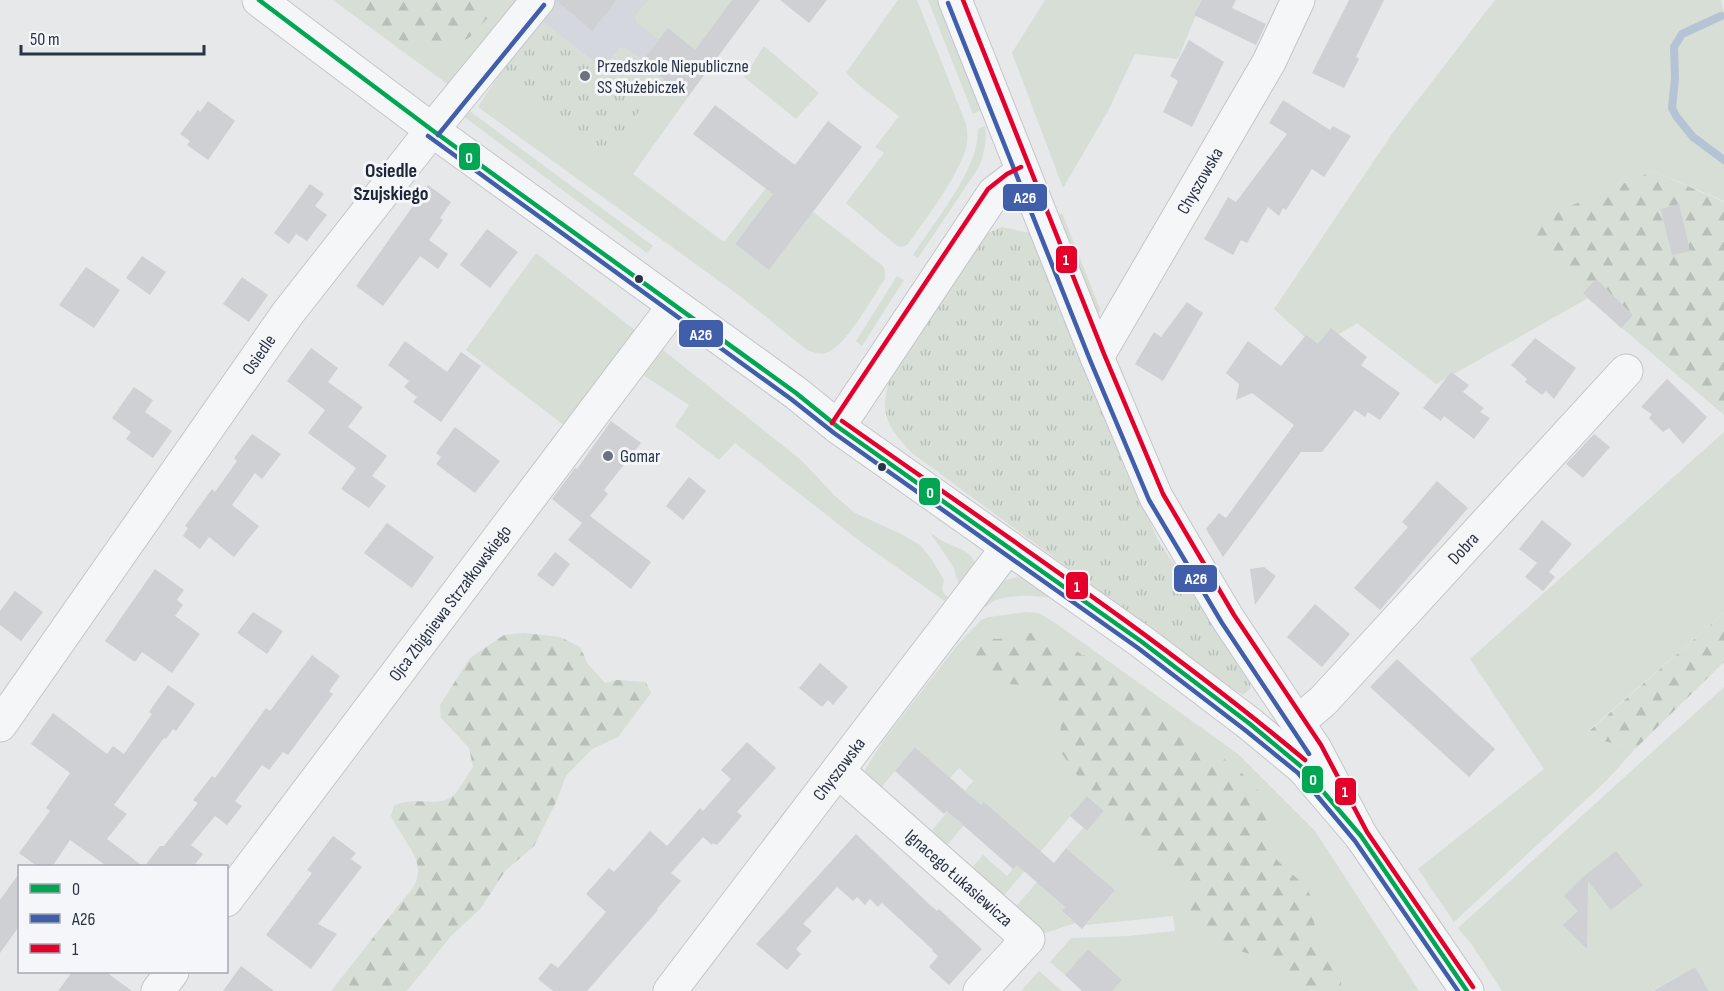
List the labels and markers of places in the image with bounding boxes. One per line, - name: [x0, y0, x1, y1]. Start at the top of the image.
- place label: Przedszkole Niepubliczne SS Służebiczek: [597, 56, 749, 98]
- marker: Przedszkole Niepubliczne SS Służebiczek: [578, 69, 592, 83]
- unlabelled marker: [633, 273, 645, 285]
- place label: Gomar: [620, 446, 660, 467]
- marker: Gomar: [601, 449, 615, 463]
- unlabelled marker: [876, 461, 888, 473]

